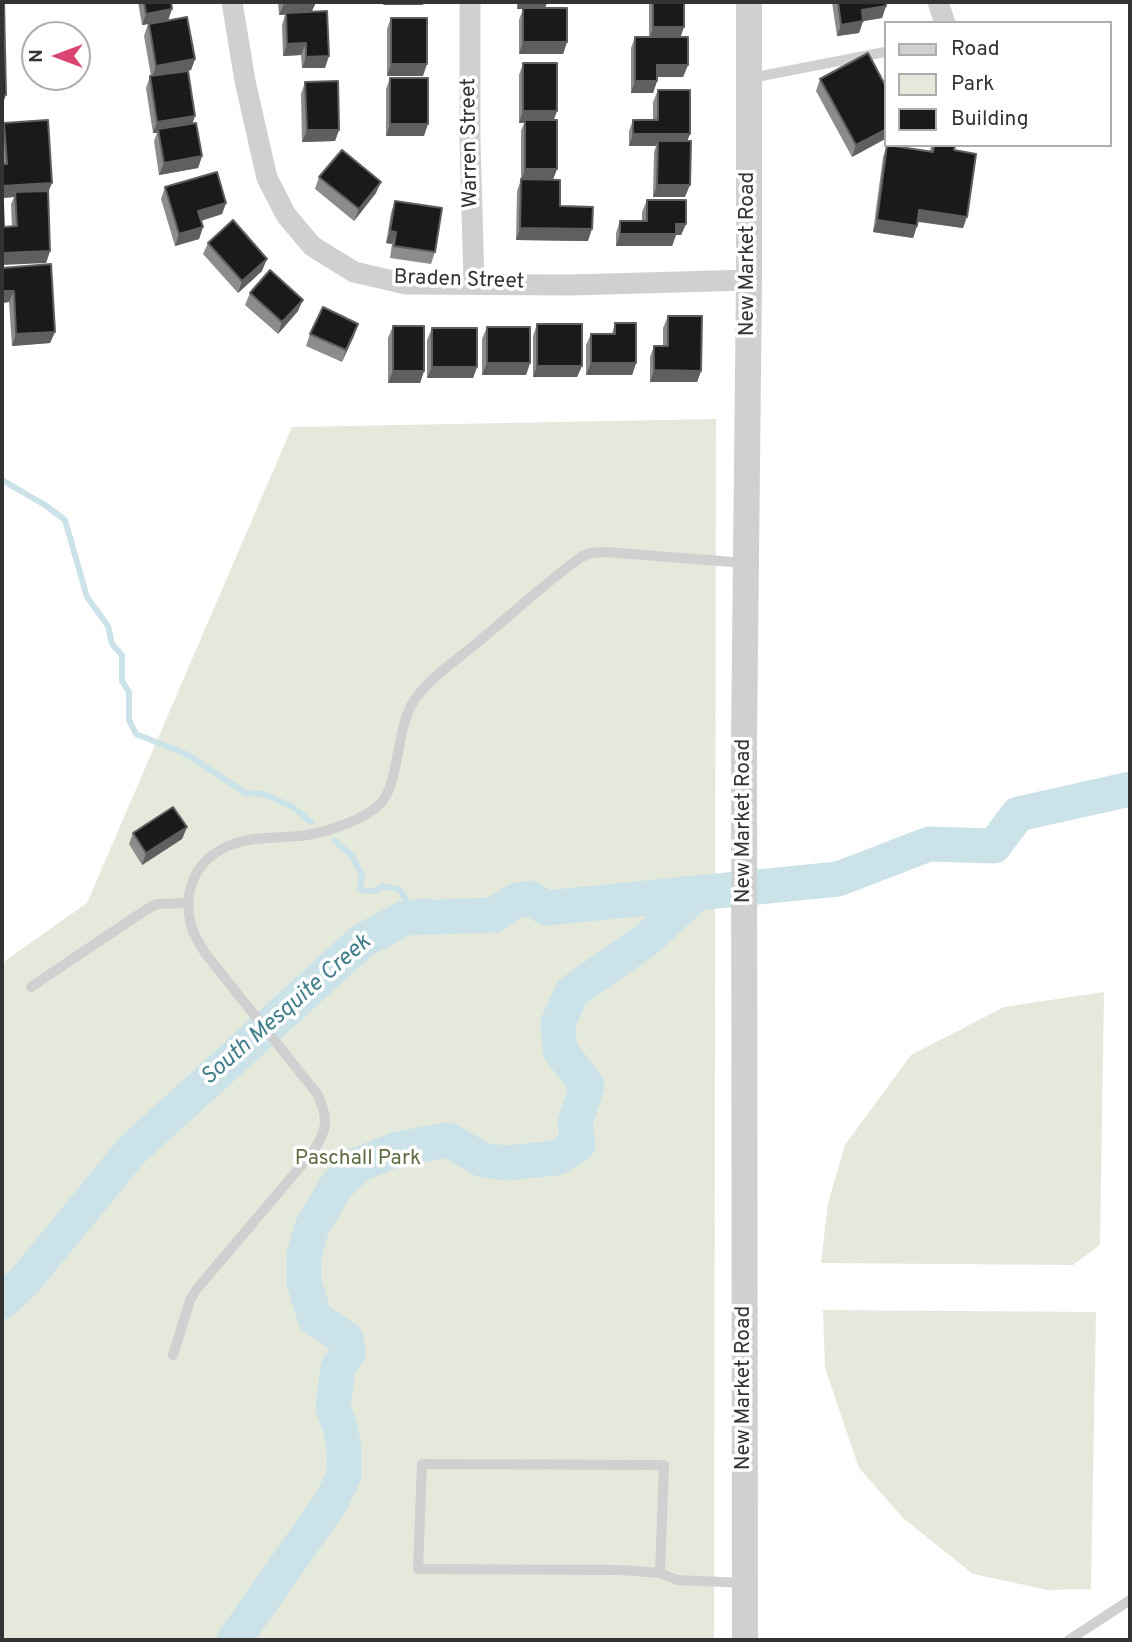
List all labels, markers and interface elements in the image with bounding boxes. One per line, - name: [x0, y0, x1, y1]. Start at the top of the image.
- north arrow: [21, 21, 91, 91]
- legend: [884, 21, 1111, 147]
- text: Road: [951, 36, 1000, 63]
- text: N: [25, 49, 49, 63]
- text: Park: [951, 71, 994, 98]
- street label: Warren Street: [457, 78, 485, 208]
- text: Building: [951, 106, 1029, 133]
- street label: New Market Road: [736, 172, 762, 336]
- street label: Braden Street: [393, 266, 525, 296]
- street label: New Market Road: [732, 739, 758, 903]
- water label: South Mesquite Creek: [196, 930, 378, 1092]
- park label: Paschall Park: [295, 1147, 421, 1173]
- street label: New Market Road: [732, 1306, 758, 1470]

